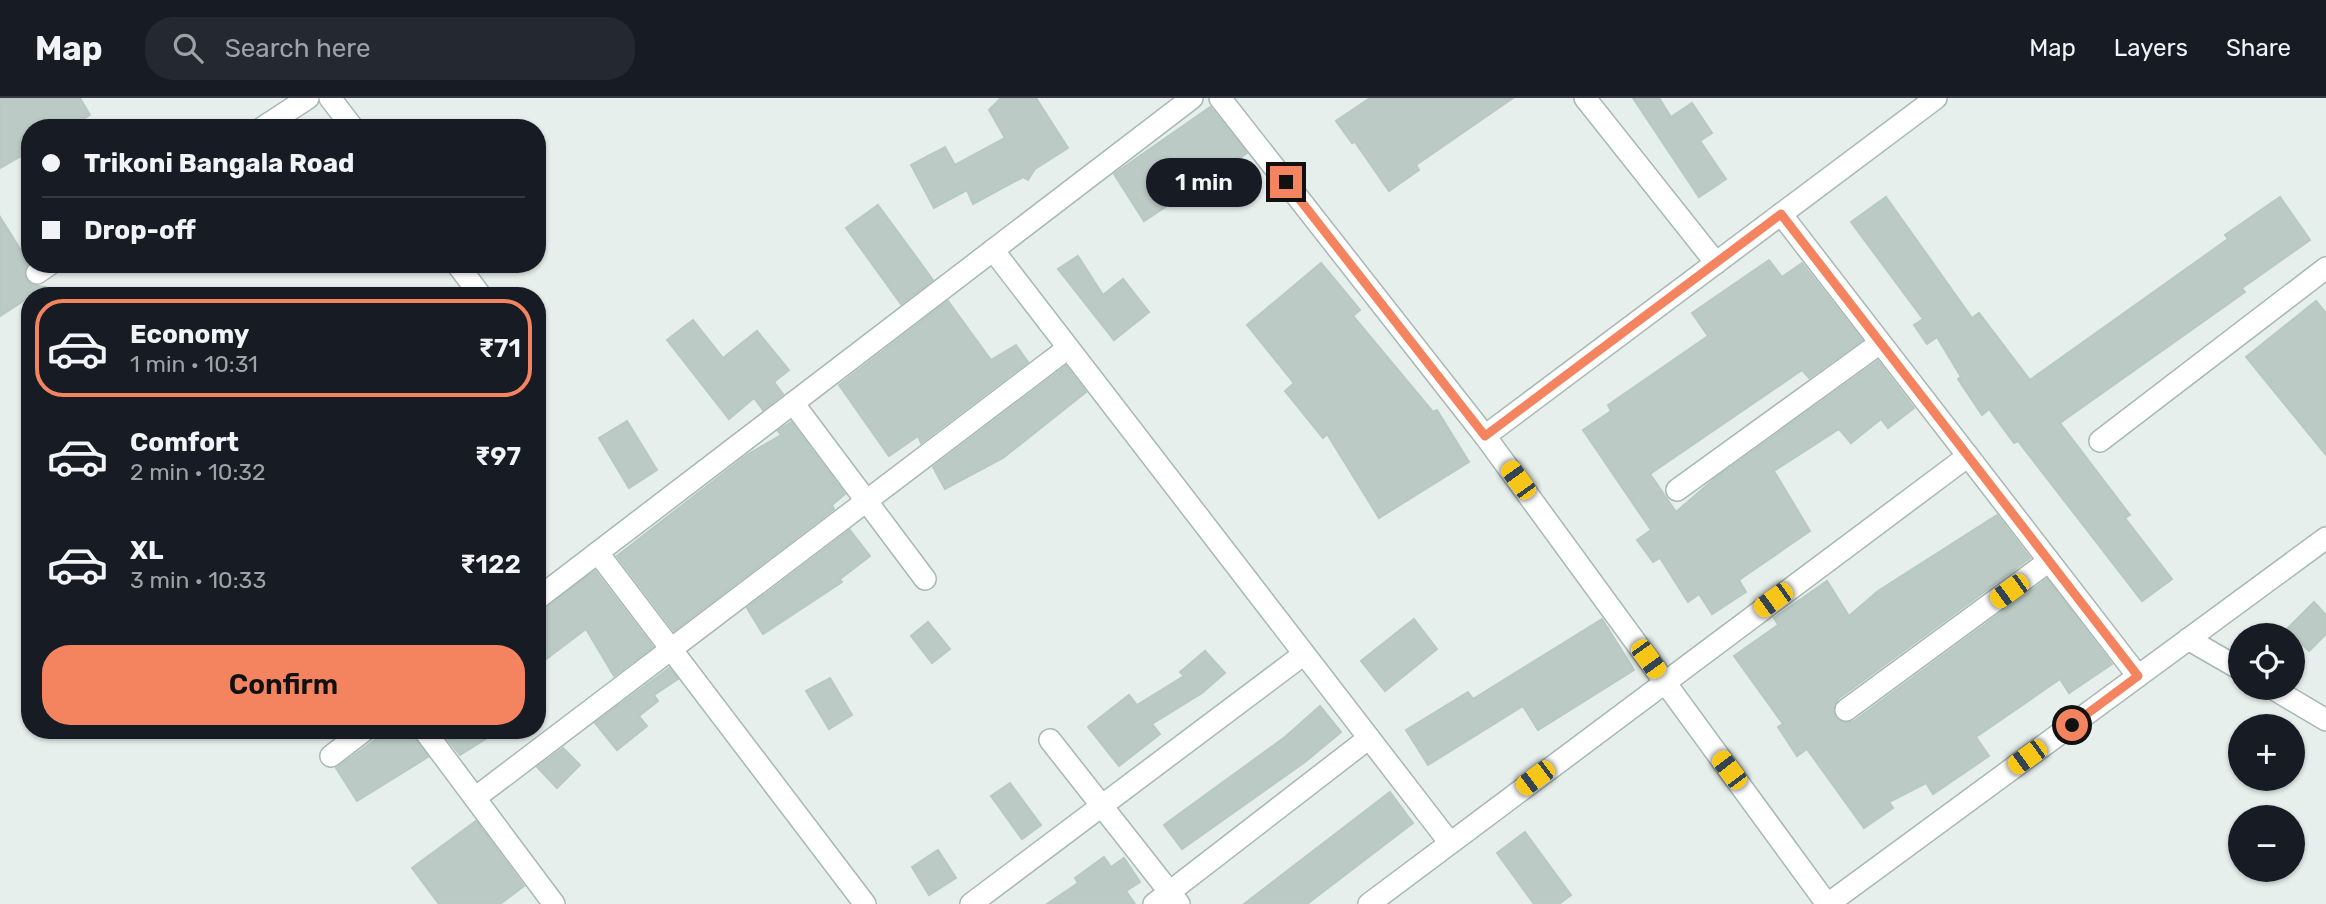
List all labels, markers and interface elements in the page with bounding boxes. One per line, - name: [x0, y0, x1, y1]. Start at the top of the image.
- search box: [145, 17, 635, 80]
- text: Map: [35, 29, 103, 68]
- icon: search: [169, 29, 207, 67]
- text: Search here: [225, 33, 370, 64]
- text: Map: [2029, 34, 2076, 62]
- text: Layers: [2114, 34, 2188, 62]
- text: Share: [2226, 34, 2291, 62]
- text: Trikoni Bangala Road: [84, 148, 354, 179]
- callout: 1 min: [1146, 158, 1262, 206]
- route end: [1270, 166, 1302, 198]
- text: 1 min: [1175, 168, 1233, 196]
- text: Drop-off: [84, 215, 196, 246]
- icon: car: [46, 317, 109, 380]
- text: Economy: [130, 319, 249, 350]
- text: ₹71: [479, 333, 521, 364]
- text: 1 min · 10:31: [130, 350, 258, 378]
- icon: car: [46, 425, 109, 488]
- text: Comfort: [130, 427, 239, 458]
- text: ₹97: [475, 441, 521, 472]
- car: [1498, 457, 1539, 503]
- text: 2 min · 10:32: [130, 458, 266, 486]
- icon: car: [46, 533, 109, 596]
- text: XL: [130, 535, 163, 566]
- text: ₹122: [460, 549, 521, 580]
- text: 3 min · 10:33: [130, 566, 266, 594]
- car: [1986, 570, 2033, 612]
- car: [1750, 579, 1797, 621]
- map controls: [2228, 623, 2305, 882]
- button: locate: [2228, 623, 2305, 700]
- car: [1628, 636, 1669, 682]
- button: Confirm: [42, 645, 525, 725]
- route start: [2056, 709, 2088, 741]
- button: +: [2228, 714, 2305, 791]
- car: [2004, 736, 2051, 778]
- car: [1708, 747, 1751, 793]
- car: [1512, 757, 1559, 799]
- button: −: [2228, 805, 2305, 882]

